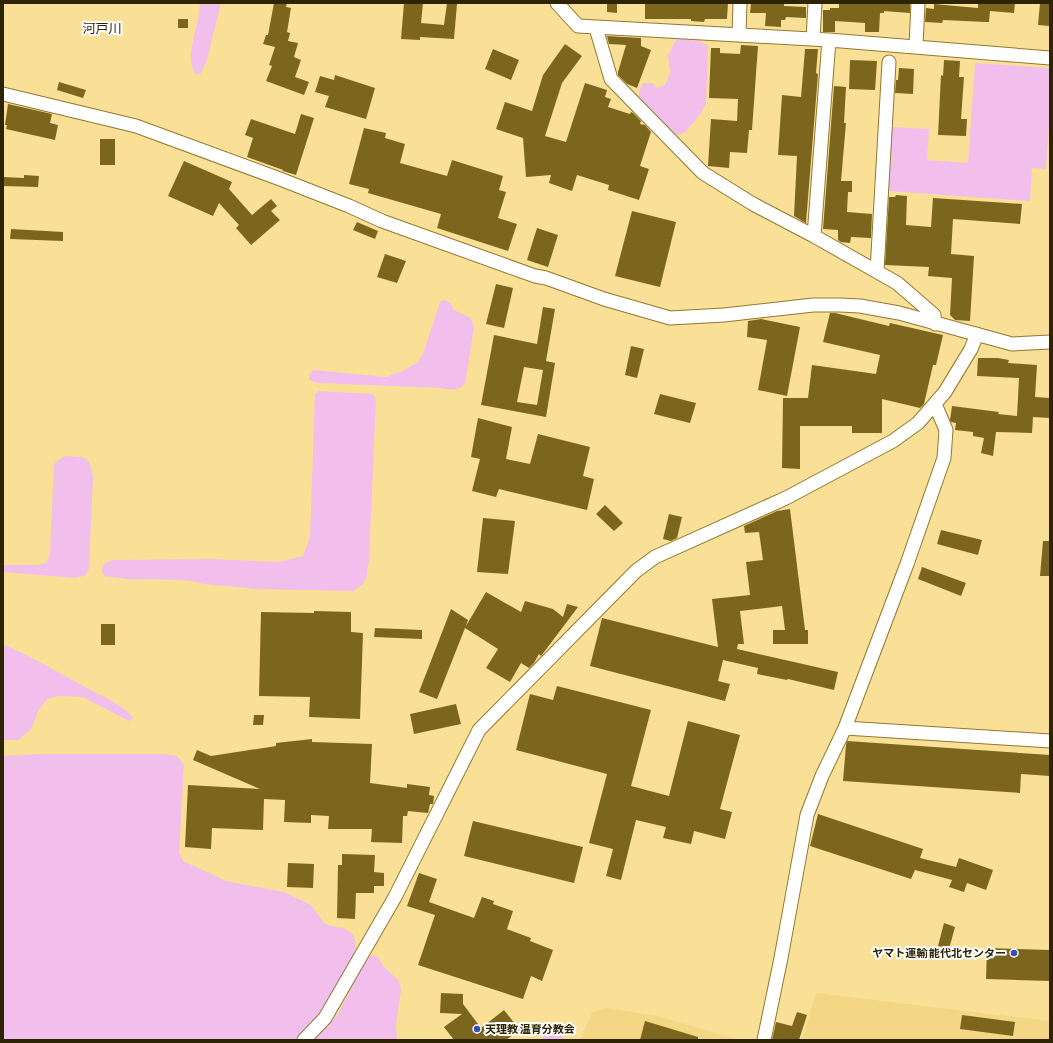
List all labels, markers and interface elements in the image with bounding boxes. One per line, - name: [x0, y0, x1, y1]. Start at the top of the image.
- district label: 河戸川: [82, 21, 122, 37]
- place label: ヤマト運輸 能代北センター: [872, 947, 1006, 960]
- marker: ヤマト運輸 能代北センター: [1009, 948, 1019, 958]
- place label: 天理教 温育分教会: [485, 1023, 575, 1036]
- marker: 天理教 温育分教会: [472, 1024, 482, 1034]

